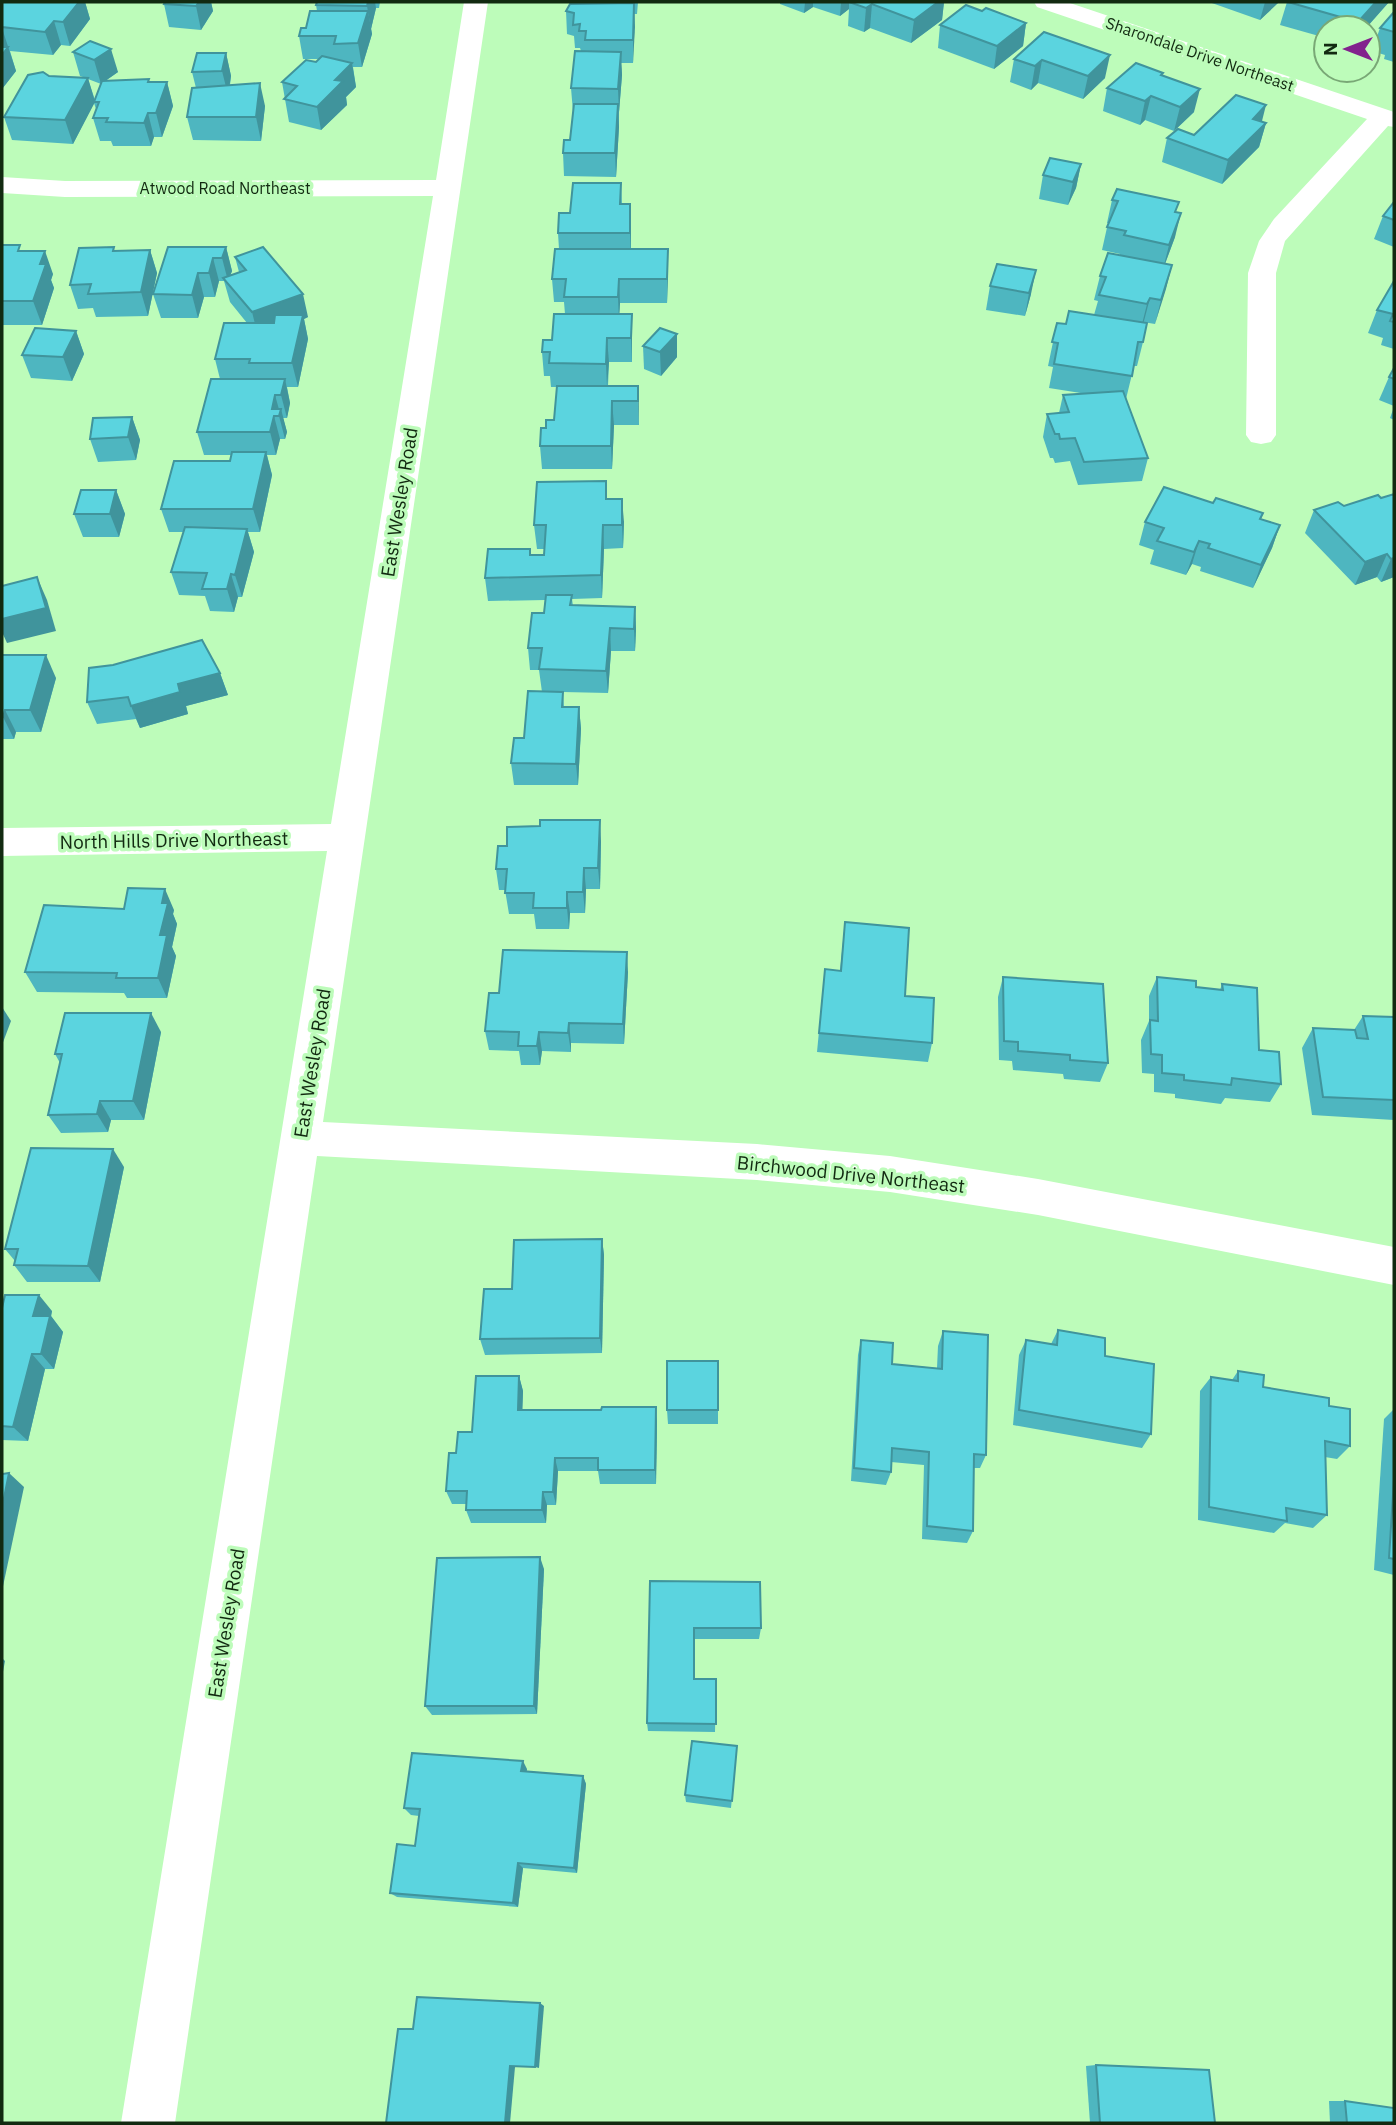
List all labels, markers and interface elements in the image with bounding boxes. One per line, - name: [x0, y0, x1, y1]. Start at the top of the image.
- street label: Sharondale Drive Northeast: [1103, 12, 1297, 96]
- north arrow: [1312, 14, 1382, 84]
- text: N: [1318, 42, 1342, 56]
- street label: Atwood Road Northeast: [139, 178, 311, 198]
- street label: East Wesley Road: [375, 426, 423, 578]
- street label: North Hills Drive Northeast: [59, 826, 289, 854]
- street label: East Wesley Road: [288, 987, 336, 1139]
- street label: Birchwood Drive Northeast: [736, 1150, 966, 1198]
- street label: East Wesley Road: [202, 1547, 250, 1699]

